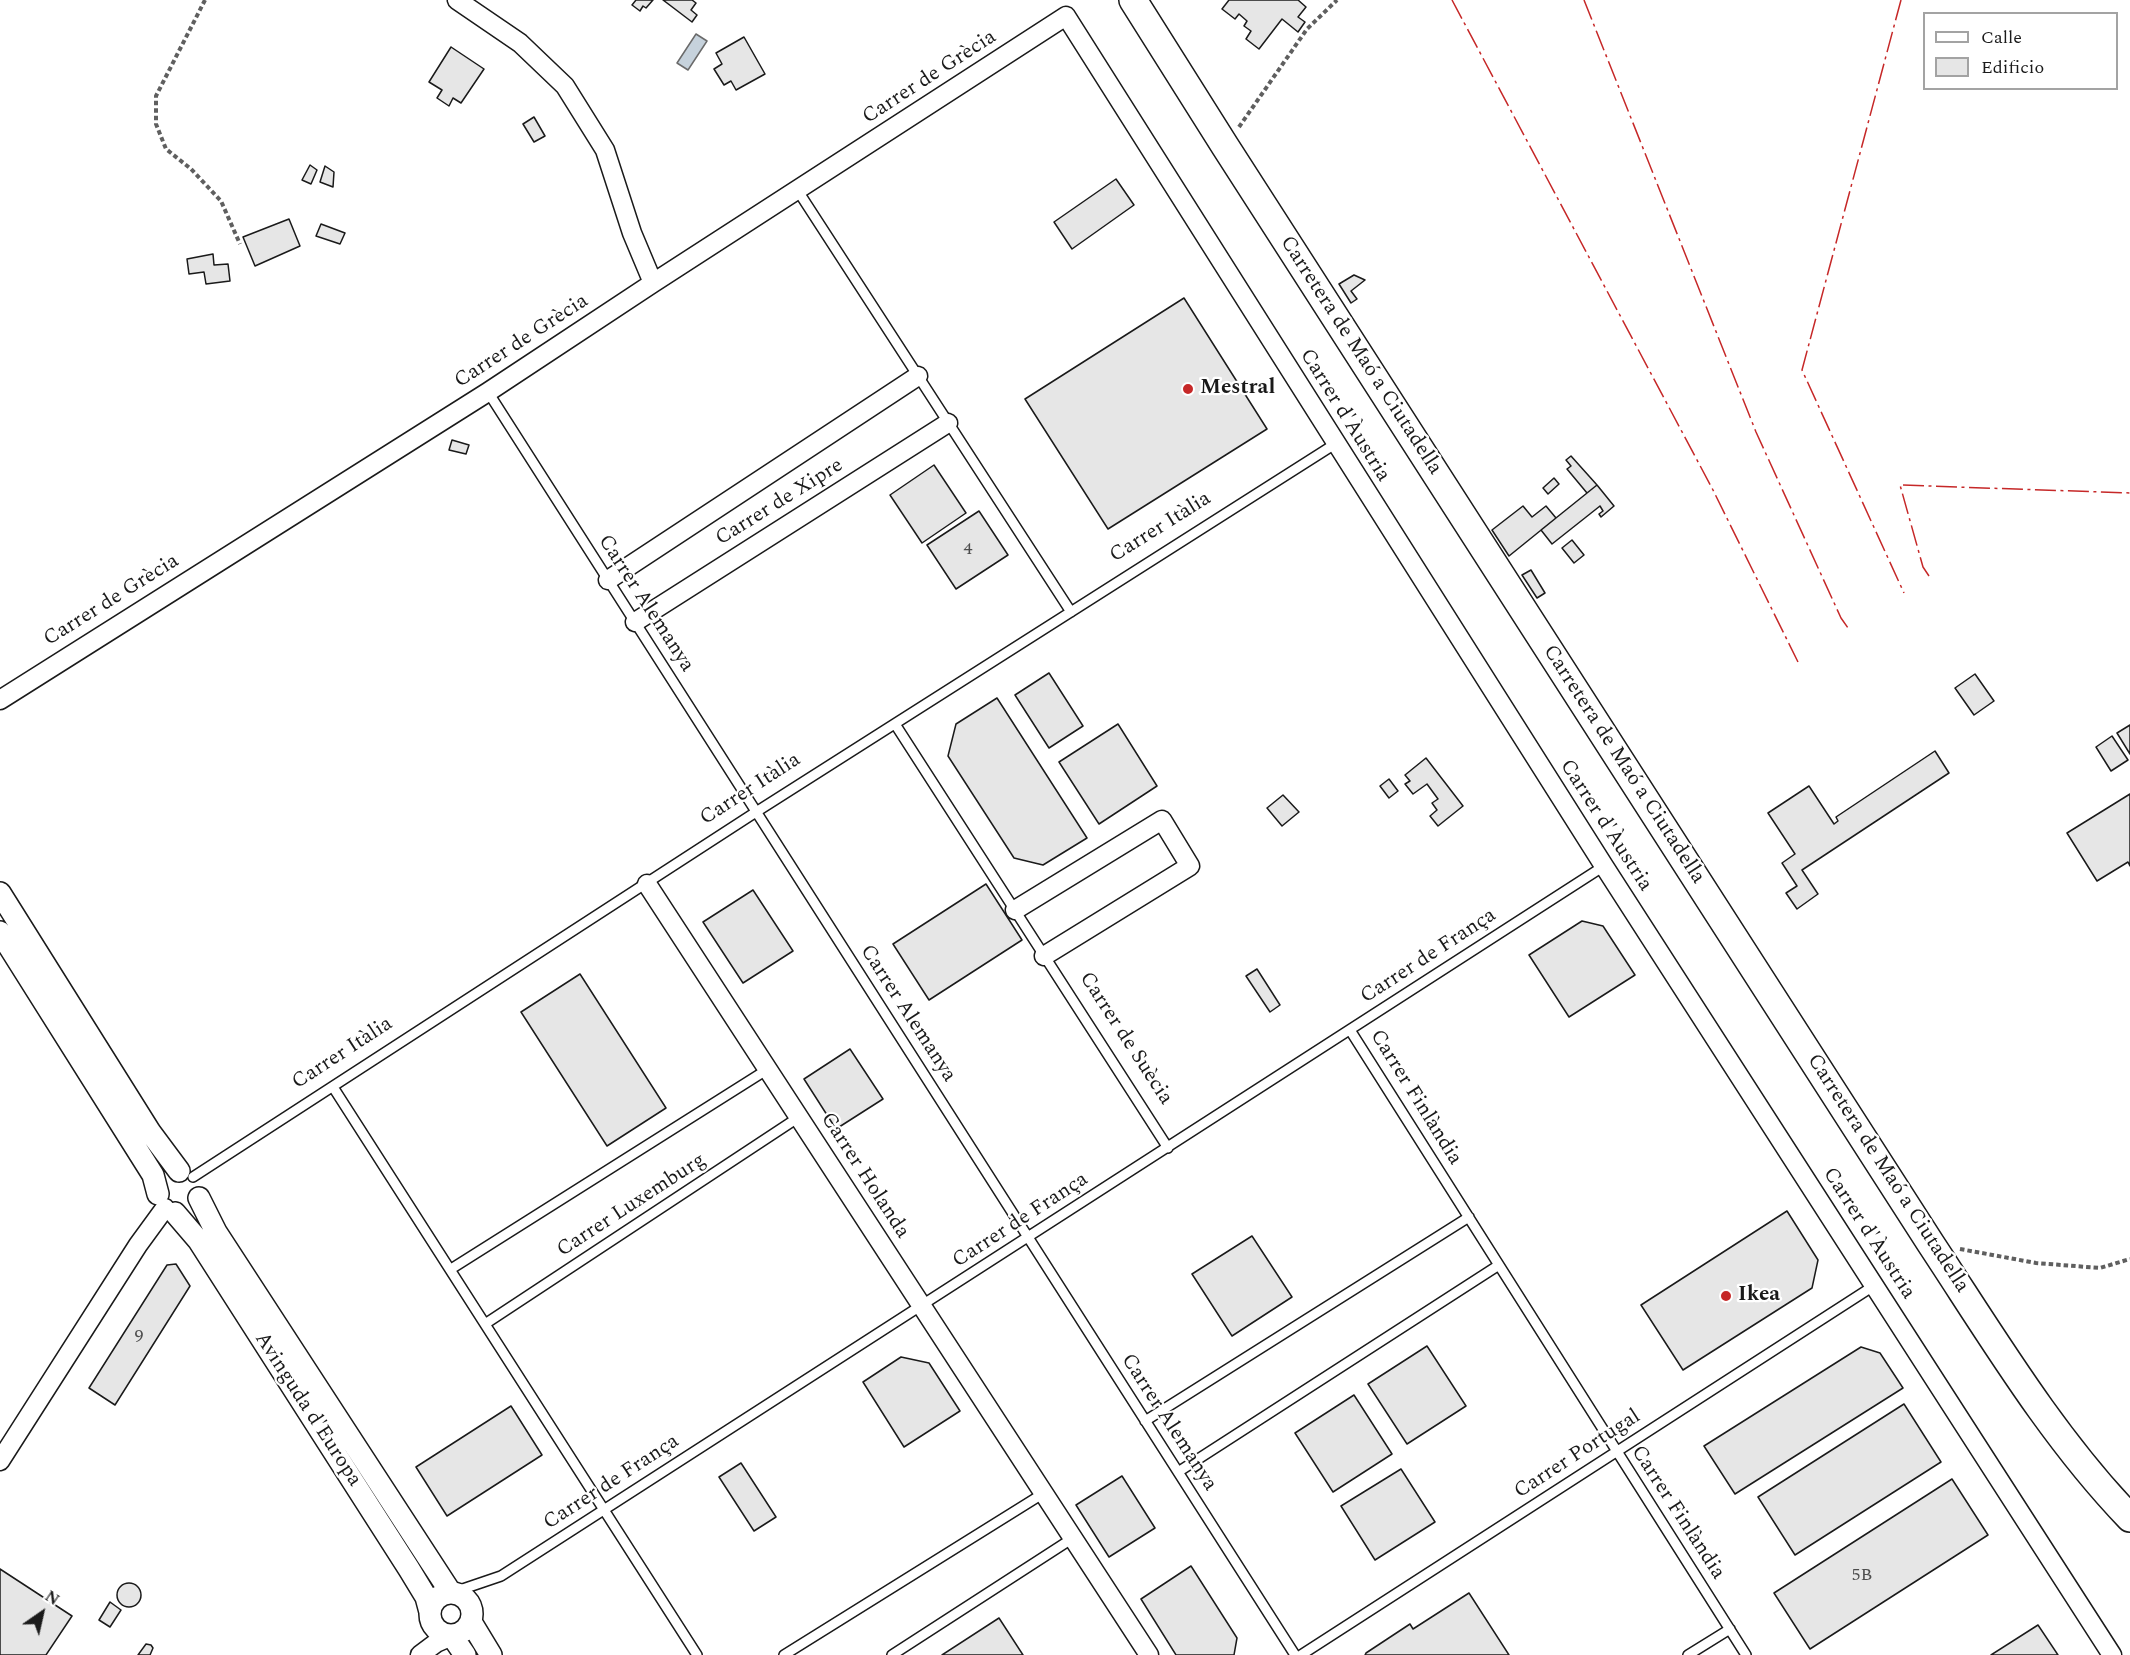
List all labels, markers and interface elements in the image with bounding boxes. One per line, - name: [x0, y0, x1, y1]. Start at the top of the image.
- legend: [1923, 12, 2118, 90]
- text: Calle: [1981, 24, 2022, 51]
- street label: Carrer de Grècia: [858, 25, 1002, 131]
- text: Edificio: [1981, 54, 2044, 81]
- street label: Carretera de Maó a Ciutadella: [1273, 232, 1447, 480]
- street label: Carrer de Grècia: [450, 289, 594, 395]
- street label: Carrer d'Àustria: [1293, 345, 1395, 487]
- place label: Mestral: [1200, 376, 1275, 402]
- marker: Mestral: [1181, 382, 1195, 396]
- street label: Carrer de Xipre: [712, 454, 848, 552]
- street label: Carrer Itàlia: [1106, 487, 1216, 569]
- street label: Carrer Alemanya: [591, 531, 699, 677]
- house number: 4: [964, 539, 972, 561]
- street label: Carrer de Grècia: [40, 549, 184, 653]
- street label: Carretera de Maó a Ciutadella: [1536, 641, 1710, 889]
- street label: Carrer Itàlia: [696, 748, 806, 832]
- street label: Carrer d'Àustria: [1553, 756, 1657, 896]
- street label: Carrer de França: [1356, 904, 1502, 1010]
- street label: Carrer Alemanya: [853, 941, 961, 1087]
- street label: Carrer de Suècia: [1073, 968, 1177, 1110]
- street label: Carrer Itàlia: [288, 1012, 398, 1096]
- street label: Carrer Finlàndia: [1363, 1026, 1467, 1170]
- street label: Carretera de Maó a Ciutadella: [1800, 1050, 1974, 1298]
- street label: Carrer Holanda: [814, 1108, 914, 1244]
- street label: Carrer Luxemburg: [553, 1148, 711, 1264]
- street label: Carrer d'Àustria: [1816, 1164, 1920, 1304]
- street label: Carrer de França: [948, 1168, 1094, 1274]
- place label: Ikea: [1738, 1283, 1780, 1309]
- marker: Ikea: [1719, 1289, 1733, 1303]
- house number: 9: [135, 1326, 143, 1348]
- street label: Avinguda d'Europa: [248, 1328, 366, 1492]
- street label: Carrer Alemanya: [1114, 1350, 1222, 1496]
- street label: Carrer Portugal: [1510, 1405, 1646, 1505]
- street label: Carrer de França: [539, 1430, 685, 1536]
- street label: Carrer Finlàndia: [1624, 1441, 1730, 1585]
- house number: 5B: [1852, 1565, 1872, 1587]
- north arrow: [12, 1583, 72, 1643]
- text: N: [40, 1584, 64, 1612]

